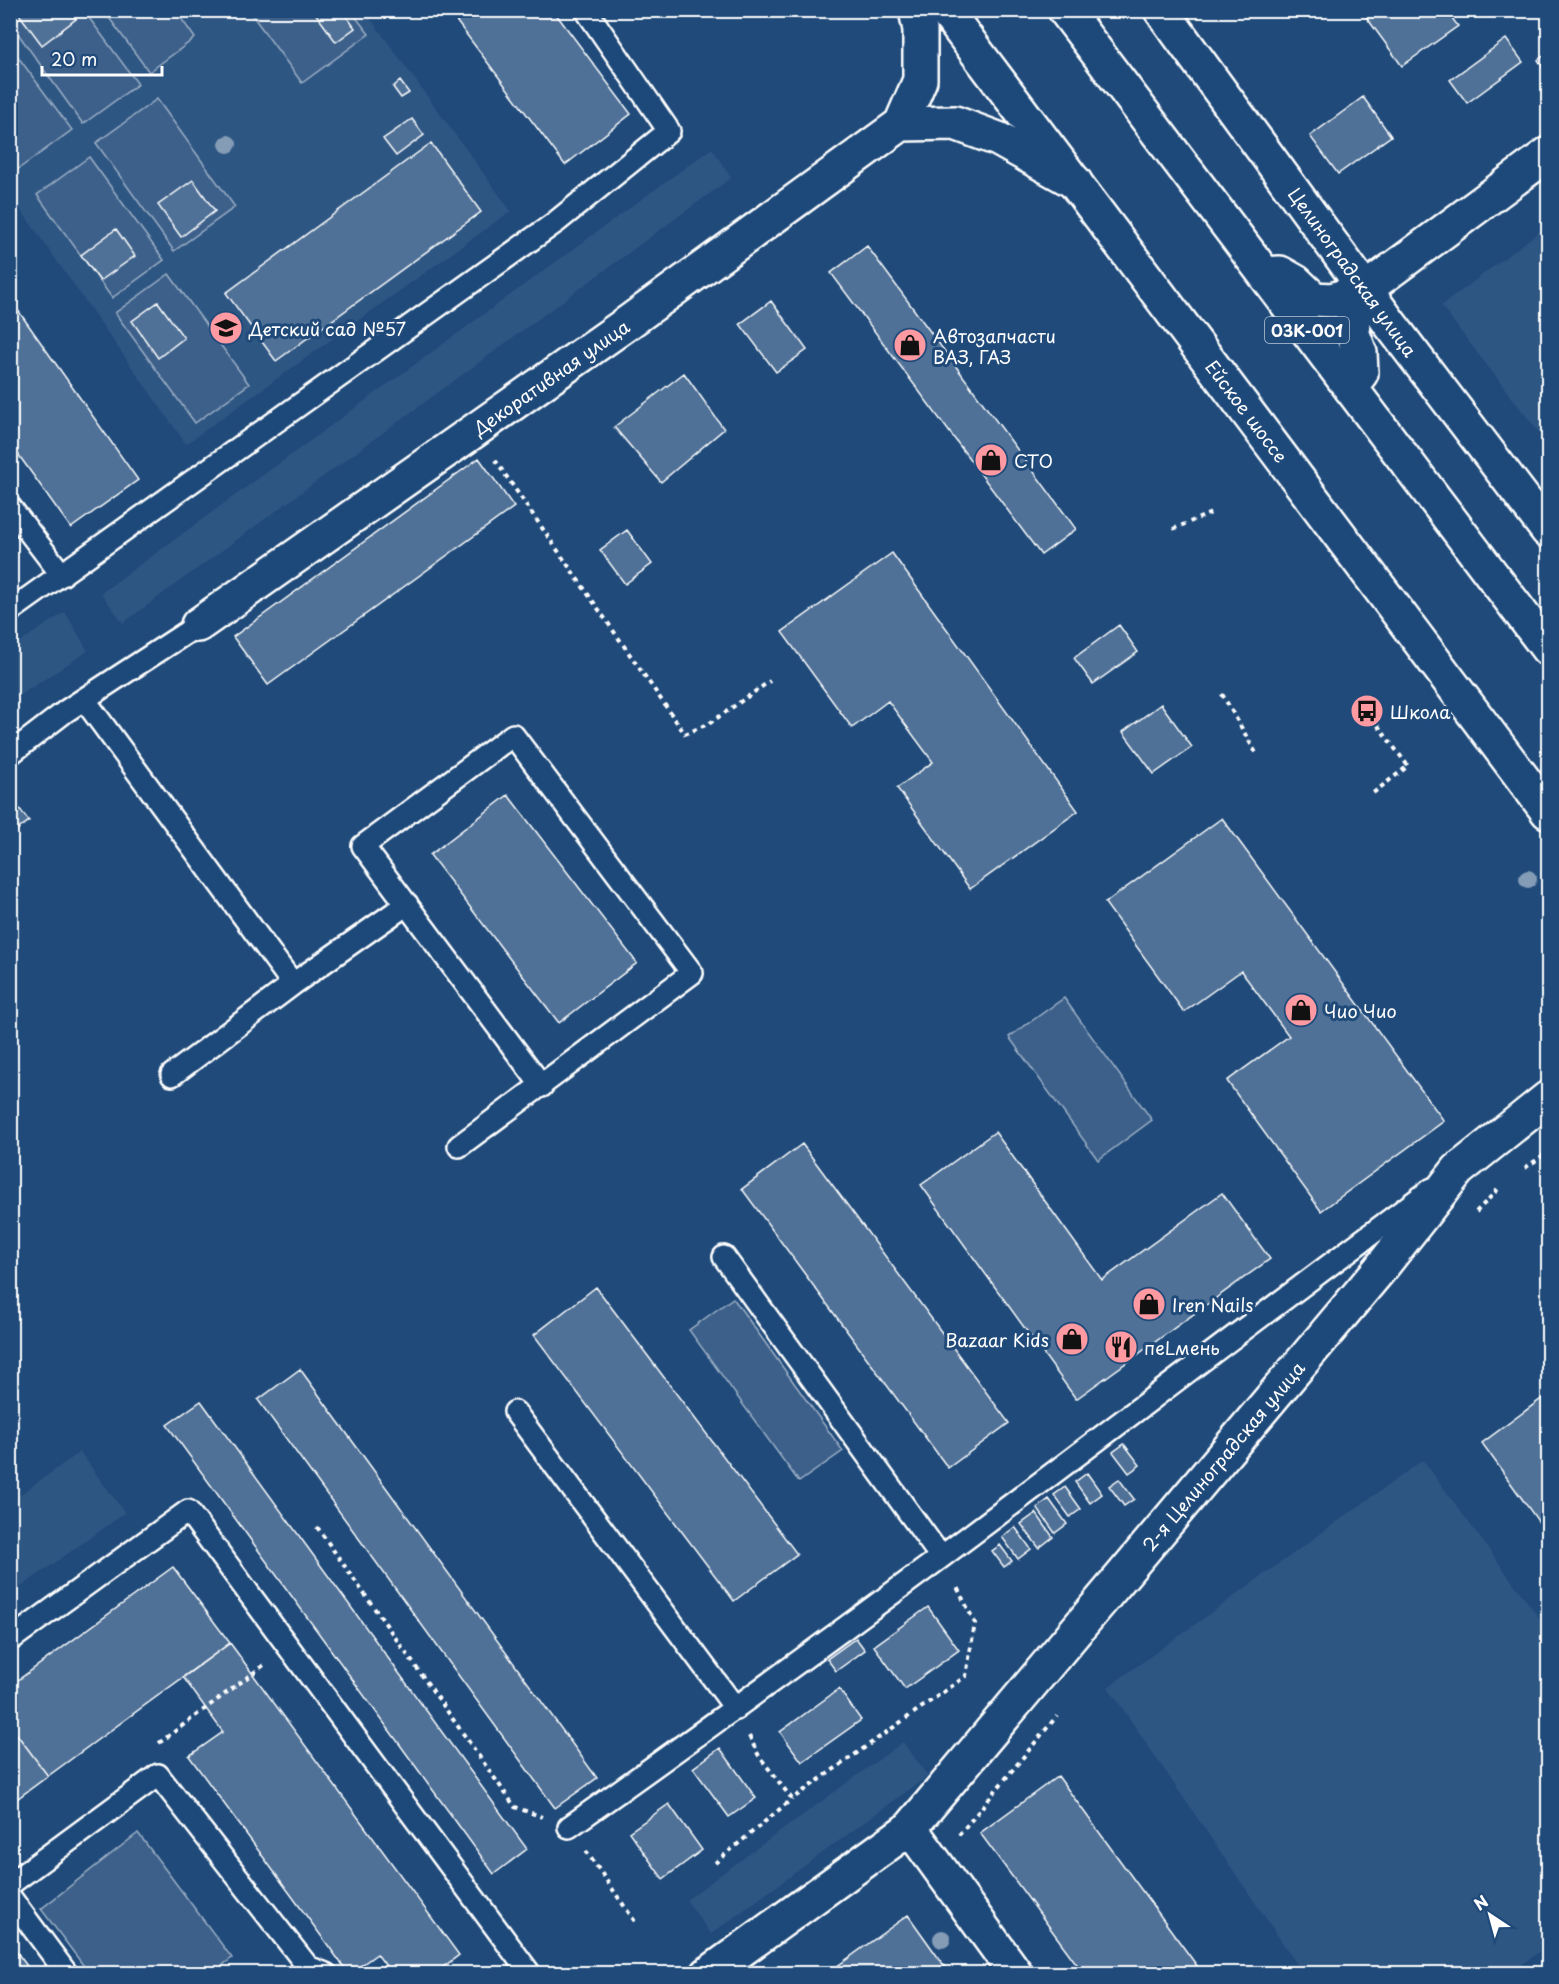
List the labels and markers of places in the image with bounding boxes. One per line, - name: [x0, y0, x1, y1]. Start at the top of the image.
- school or university icon: Детский сад №57: [208, 310, 244, 346]
- place label: Детский сад №57: [248, 315, 406, 342]
- place label: Автозапчасти ВАЗ, ГАЗ: [933, 322, 1056, 370]
- shop icon: Автозапчасти ВАЗ, ГАЗ: [892, 327, 928, 363]
- shop icon: СТО: [973, 442, 1009, 478]
- place label: СТО: [1014, 447, 1053, 474]
- bus stop icon: Школа: [1349, 693, 1385, 729]
- place label: Школа: [1390, 698, 1451, 725]
- shop icon: Чио Чио: [1283, 992, 1319, 1028]
- place label: Чио Чио: [1324, 997, 1397, 1024]
- shop icon: Iren Nails: [1131, 1286, 1167, 1322]
- place label: Iren Nails: [1172, 1291, 1254, 1318]
- shop icon: Bazaar Kids: [1054, 1321, 1090, 1357]
- place label: Bazaar Kids: [945, 1326, 1049, 1353]
- restaurant icon: пеLмень: [1103, 1329, 1139, 1365]
- place label: пеLмень: [1144, 1334, 1220, 1361]

